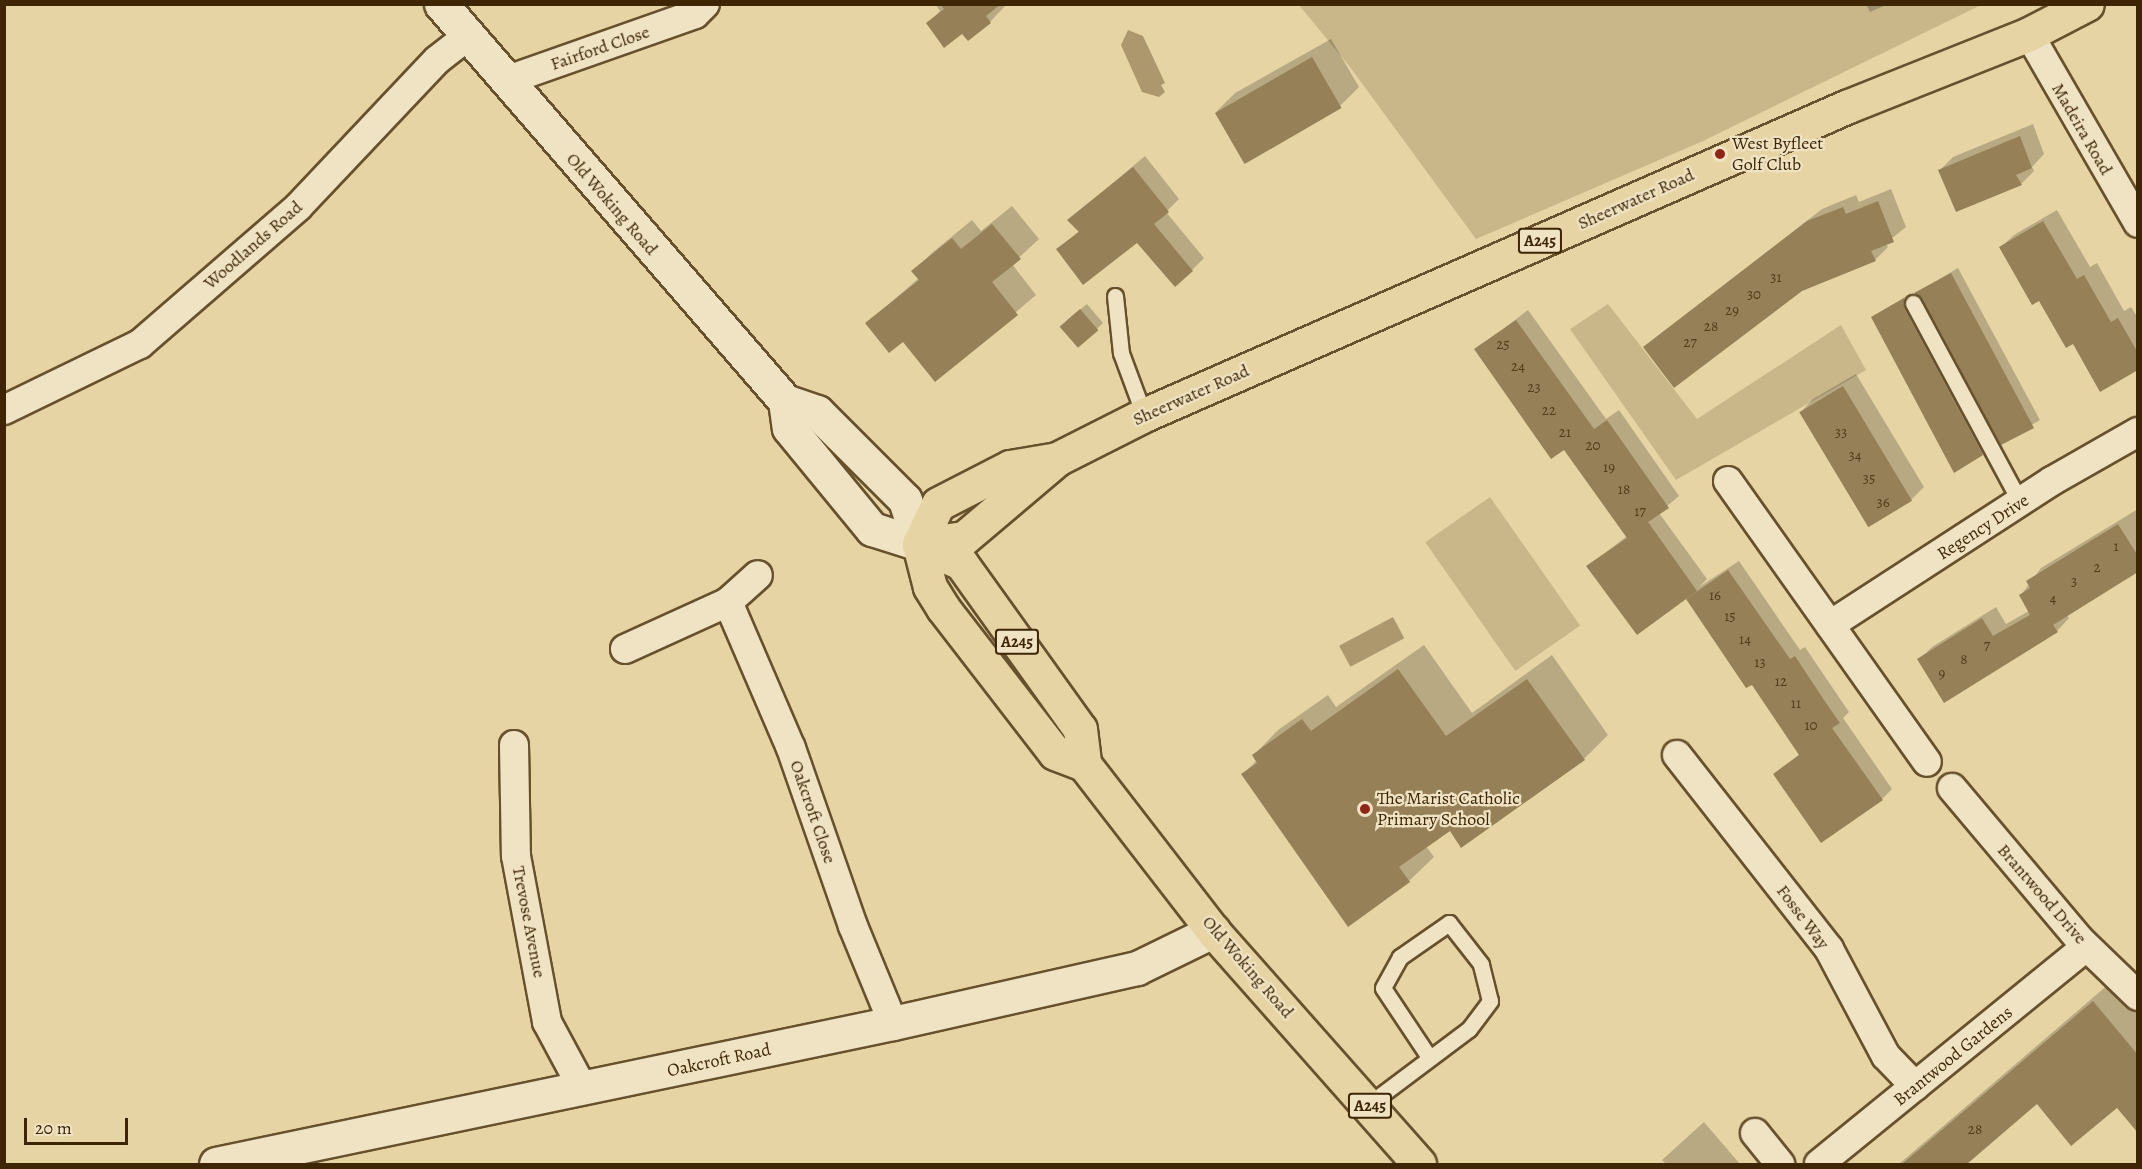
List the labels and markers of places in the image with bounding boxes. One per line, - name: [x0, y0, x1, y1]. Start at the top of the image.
- place label: West Byfleet Golf Club: [1732, 133, 1823, 176]
- marker: West Byfleet Golf Club: [1713, 147, 1727, 161]
- place label: The Marist Catholic Primary School: [1377, 788, 1520, 830]
- marker: The Marist Catholic Primary School: [1358, 802, 1372, 816]

